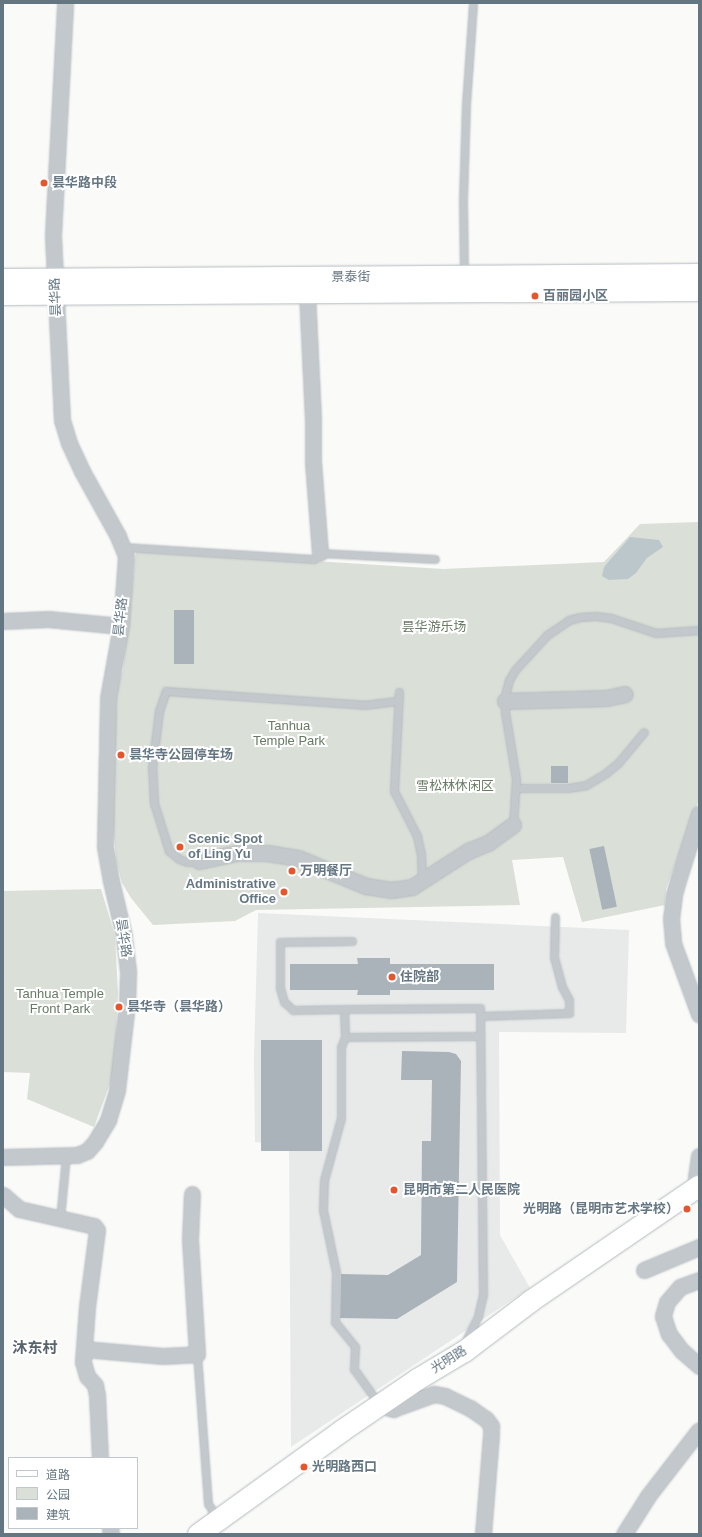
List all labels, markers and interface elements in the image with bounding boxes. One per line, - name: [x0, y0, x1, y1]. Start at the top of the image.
- place label: 昙华路中段: [52, 175, 117, 191]
- marker: 昙华路中段: [39, 178, 49, 188]
- street label: 景泰街: [332, 269, 370, 285]
- street label: 昙华路: [48, 277, 64, 317]
- place label: 百丽园小区: [543, 288, 608, 304]
- marker: 百丽园小区: [530, 291, 540, 301]
- street label: 昙华路: [111, 597, 131, 637]
- park label: 昙华游乐场: [402, 619, 466, 635]
- park label: Tanhua Temple Park: [253, 719, 325, 750]
- place label: 昙华寺公园停车场: [129, 747, 233, 763]
- marker: 昙华寺公园停车场: [116, 750, 126, 760]
- park label: 雪松林休闲区: [416, 778, 494, 794]
- place label: Scenic Spot of Ling Yu: [188, 832, 262, 863]
- marker: Scenic Spot of Ling Yu: [175, 842, 185, 852]
- place label: 万明餐厅: [300, 863, 352, 879]
- marker: 万明餐厅: [287, 866, 297, 876]
- place label: Administrative Office: [186, 877, 276, 908]
- marker: Administrative Office: [279, 887, 289, 897]
- street label: 昙华路: [112, 918, 134, 958]
- place label: 住院部: [400, 969, 439, 985]
- marker: 住院部: [387, 972, 397, 982]
- park label: Tanhua Temple Front Park: [16, 987, 104, 1018]
- place label: 昙华寺（昙华路）: [127, 999, 231, 1015]
- marker: 昙华寺（昙华路）: [114, 1002, 124, 1012]
- place label: 昆明市第二人民医院: [403, 1182, 520, 1198]
- marker: 昆明市第二人民医院: [388, 1184, 400, 1196]
- place label: 光明路（昆明市艺术学校）: [523, 1201, 679, 1217]
- marker: 光明路（昆明市艺术学校）: [682, 1204, 692, 1214]
- district label: 沐东村: [13, 1339, 57, 1357]
- street label: 光明路: [428, 1343, 470, 1377]
- legend: [8, 1457, 138, 1529]
- place label: 光明路西口: [312, 1459, 377, 1475]
- marker: 光明路西口: [299, 1462, 309, 1472]
- text: 道路: [46, 1468, 70, 1482]
- text: 公园: [46, 1488, 70, 1502]
- text: 建筑: [46, 1508, 70, 1522]

